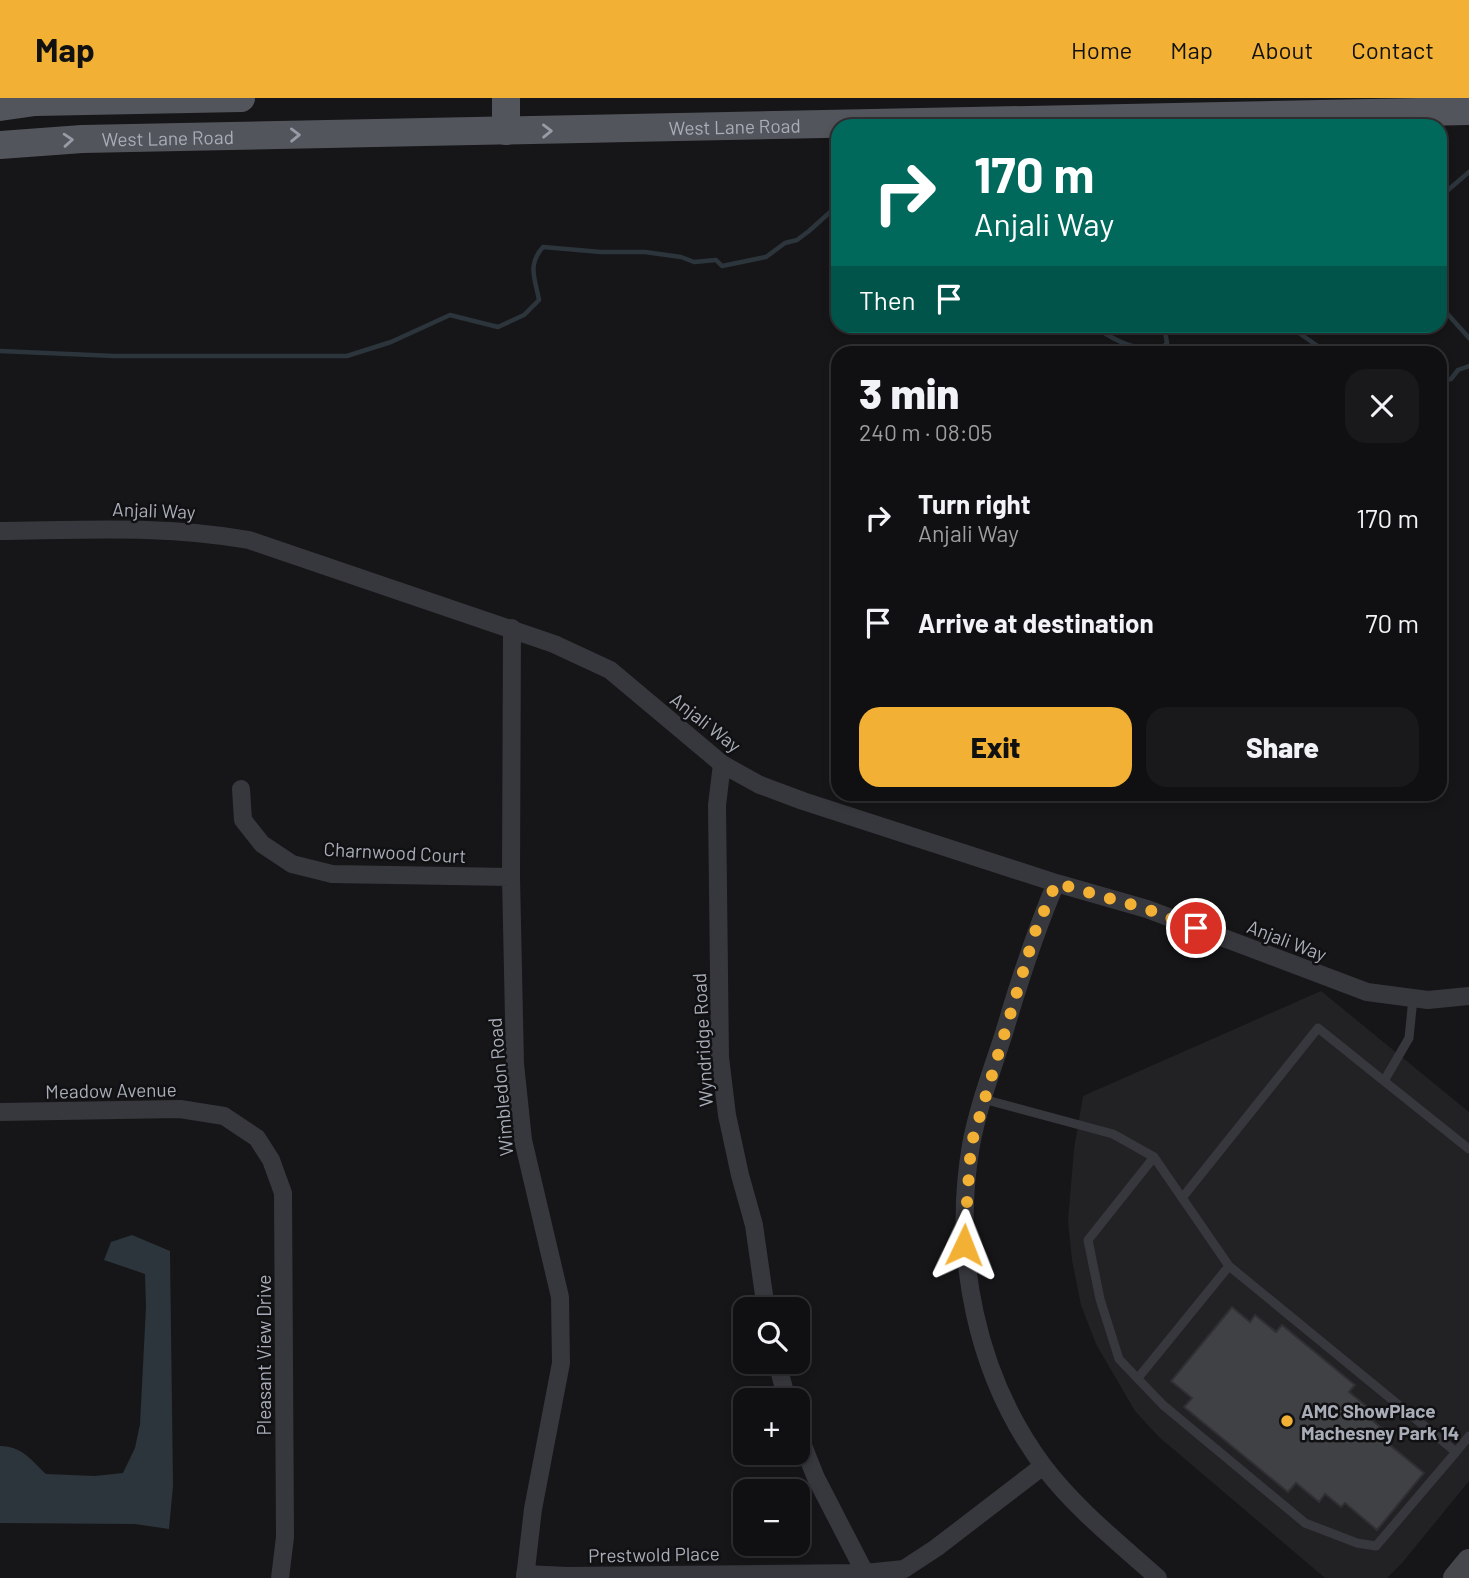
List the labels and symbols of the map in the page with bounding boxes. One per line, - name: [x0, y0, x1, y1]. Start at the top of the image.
- street label: West Lane Road: [668, 113, 801, 139]
- one-way arrow: [542, 123, 553, 138]
- street label: West Lane Road: [101, 124, 234, 150]
- one-way arrow: [291, 127, 301, 143]
- one-way arrow: [63, 133, 74, 148]
- street label: Anjali Way: [112, 497, 196, 523]
- street label: Anjali Way: [666, 687, 746, 757]
- street label: Charnwood Court: [323, 837, 467, 867]
- pin: [1166, 898, 1226, 958]
- street label: Anjali Way: [1244, 914, 1330, 966]
- street label: Wyndridge Road: [687, 972, 717, 1108]
- street label: Wimbledon Road: [482, 1017, 518, 1157]
- street label: Meadow Avenue: [45, 1077, 177, 1103]
- position arrow: [927, 1208, 1001, 1282]
- street label: Pleasant View Drive: [252, 1275, 275, 1435]
- place label: AMC ShowPlace Machesney Park 14: [1301, 1399, 1459, 1444]
- marker: AMC ShowPlace Machesney Park 14: [1279, 1413, 1295, 1429]
- street label: Prestwold Place: [588, 1541, 720, 1567]

